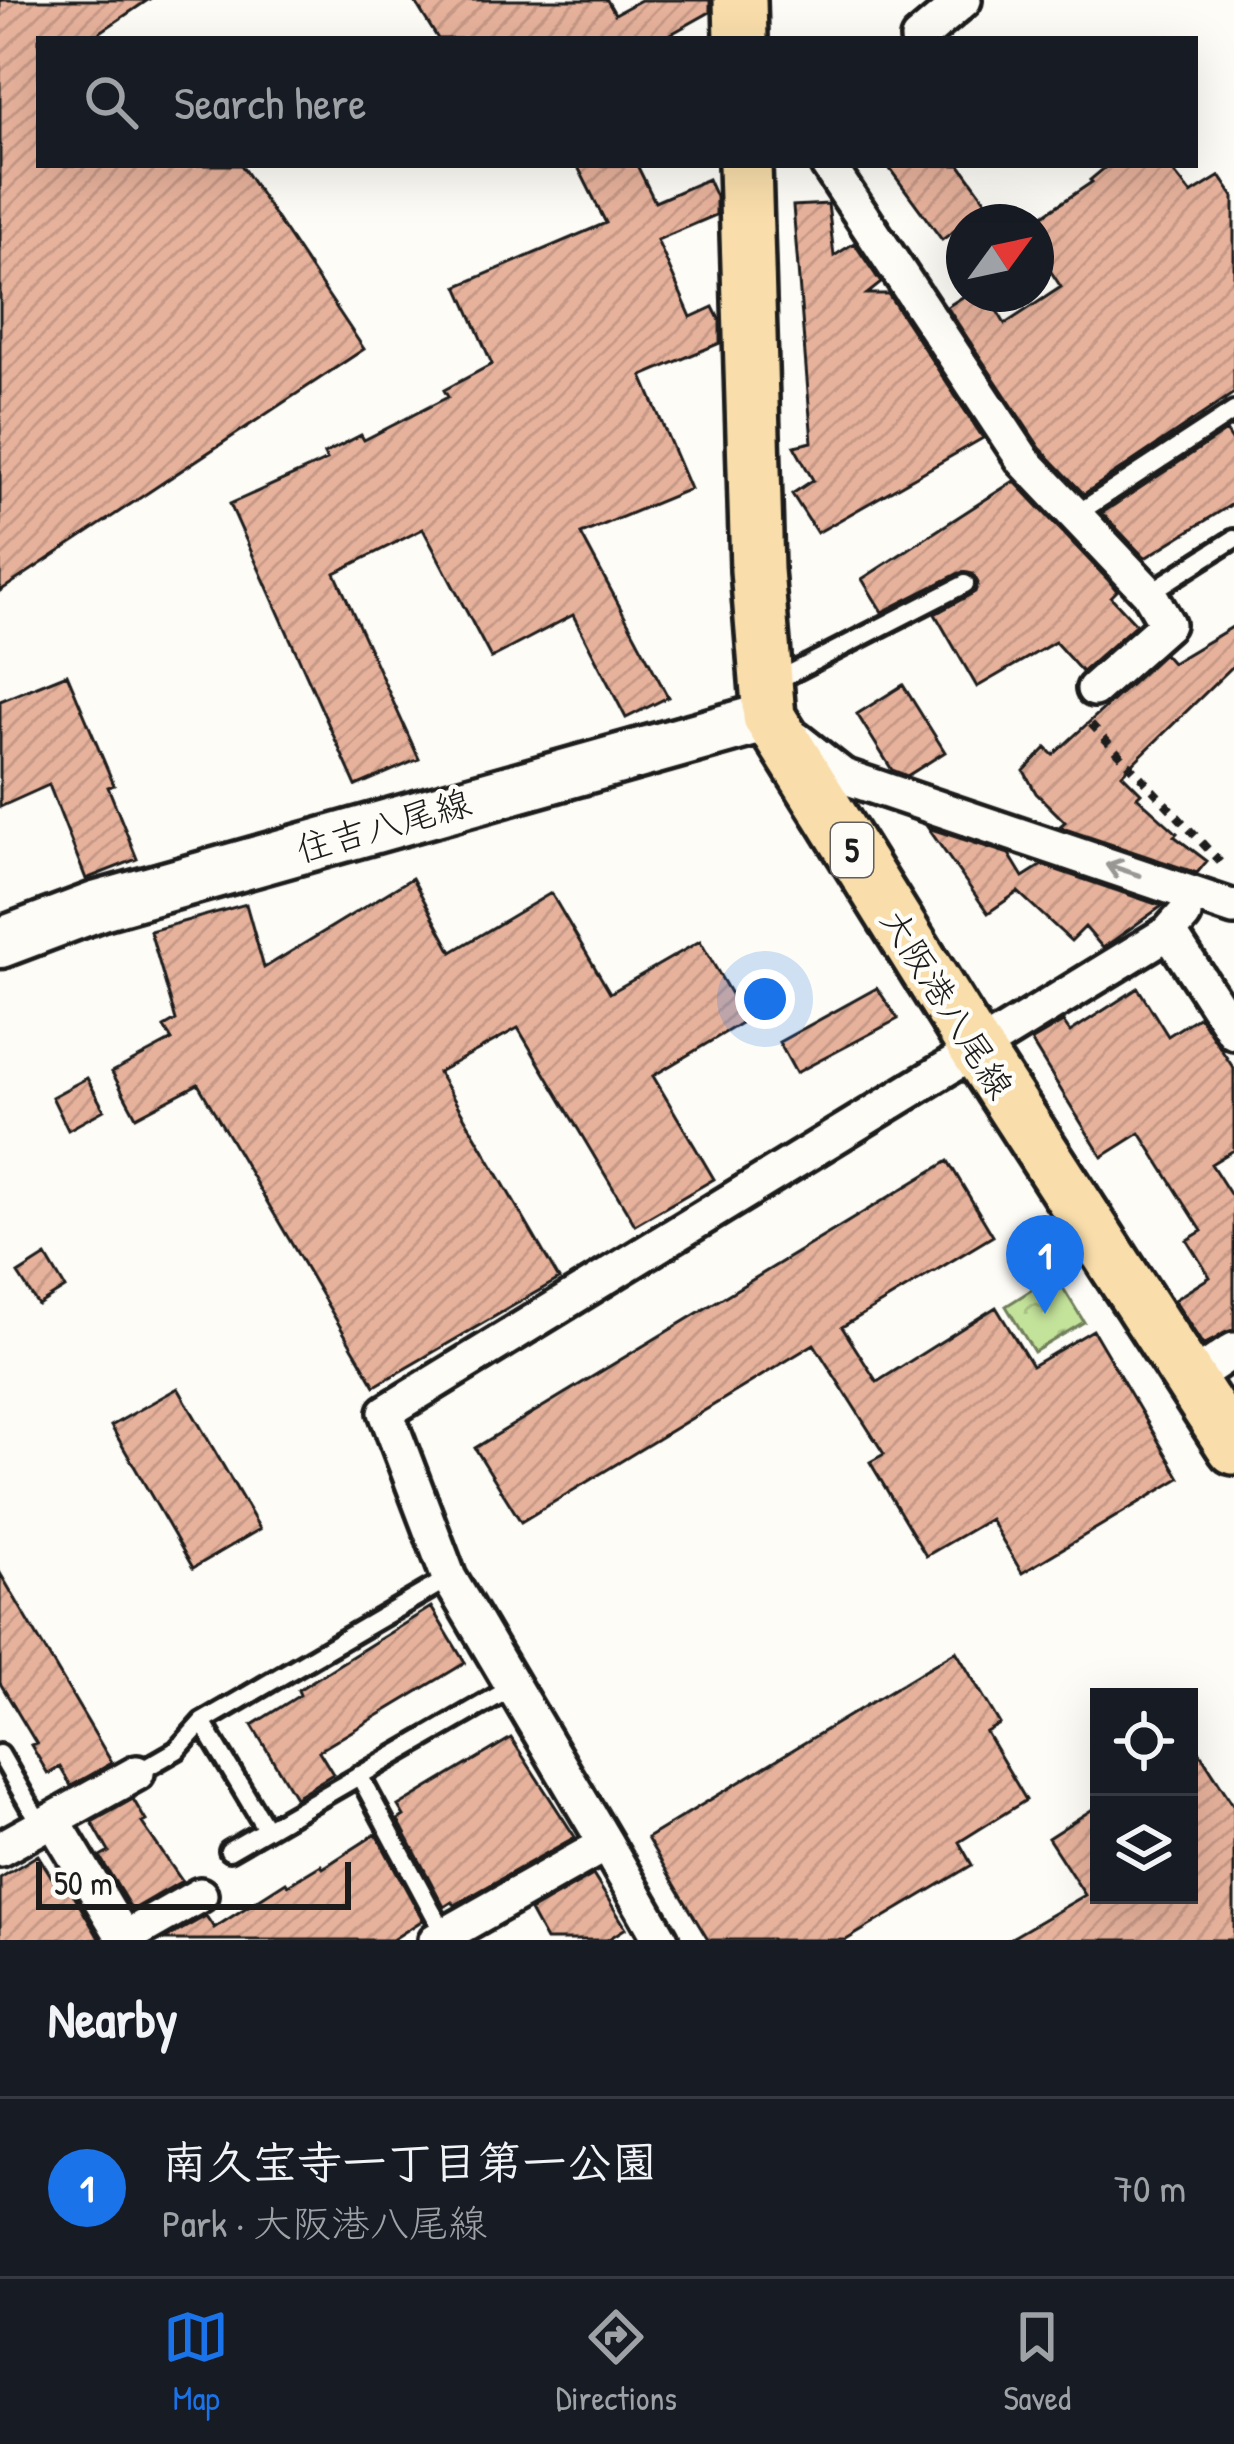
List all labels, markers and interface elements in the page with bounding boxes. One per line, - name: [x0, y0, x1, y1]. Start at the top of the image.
- search box: [36, 36, 1198, 168]
- icon: search: [78, 69, 144, 135]
- text: Search here: [174, 72, 366, 133]
- north arrow: [946, 204, 1054, 312]
- street label: 住吉八尾線: [290, 777, 476, 873]
- road number: 5: [831, 823, 873, 877]
- one-way arrow: [1105, 858, 1143, 880]
- street label: 大阪港八尾線: [870, 898, 1026, 1108]
- your location: [735, 969, 795, 1029]
- pin: 1: [1006, 1215, 1084, 1314]
- map controls: [1090, 1688, 1198, 1904]
- button: locate: [1090, 1688, 1198, 1796]
- button: layers: [1090, 1796, 1198, 1904]
- scale bar: [36, 1856, 351, 1909]
- text: 50 m: [54, 1861, 113, 1905]
- text: Nearby: [48, 1984, 178, 2053]
- text: 南久宝寺一丁目第一公園: [162, 2131, 657, 2192]
- text: 1: [80, 2161, 94, 2214]
- text: 70 m: [1114, 2161, 1186, 2214]
- text: Park · 大阪港八尾線: [162, 2196, 487, 2249]
- tab: Map: [163, 2304, 229, 2420]
- tab: Directions: [556, 2304, 677, 2420]
- tab: Saved: [1003, 2304, 1071, 2420]

